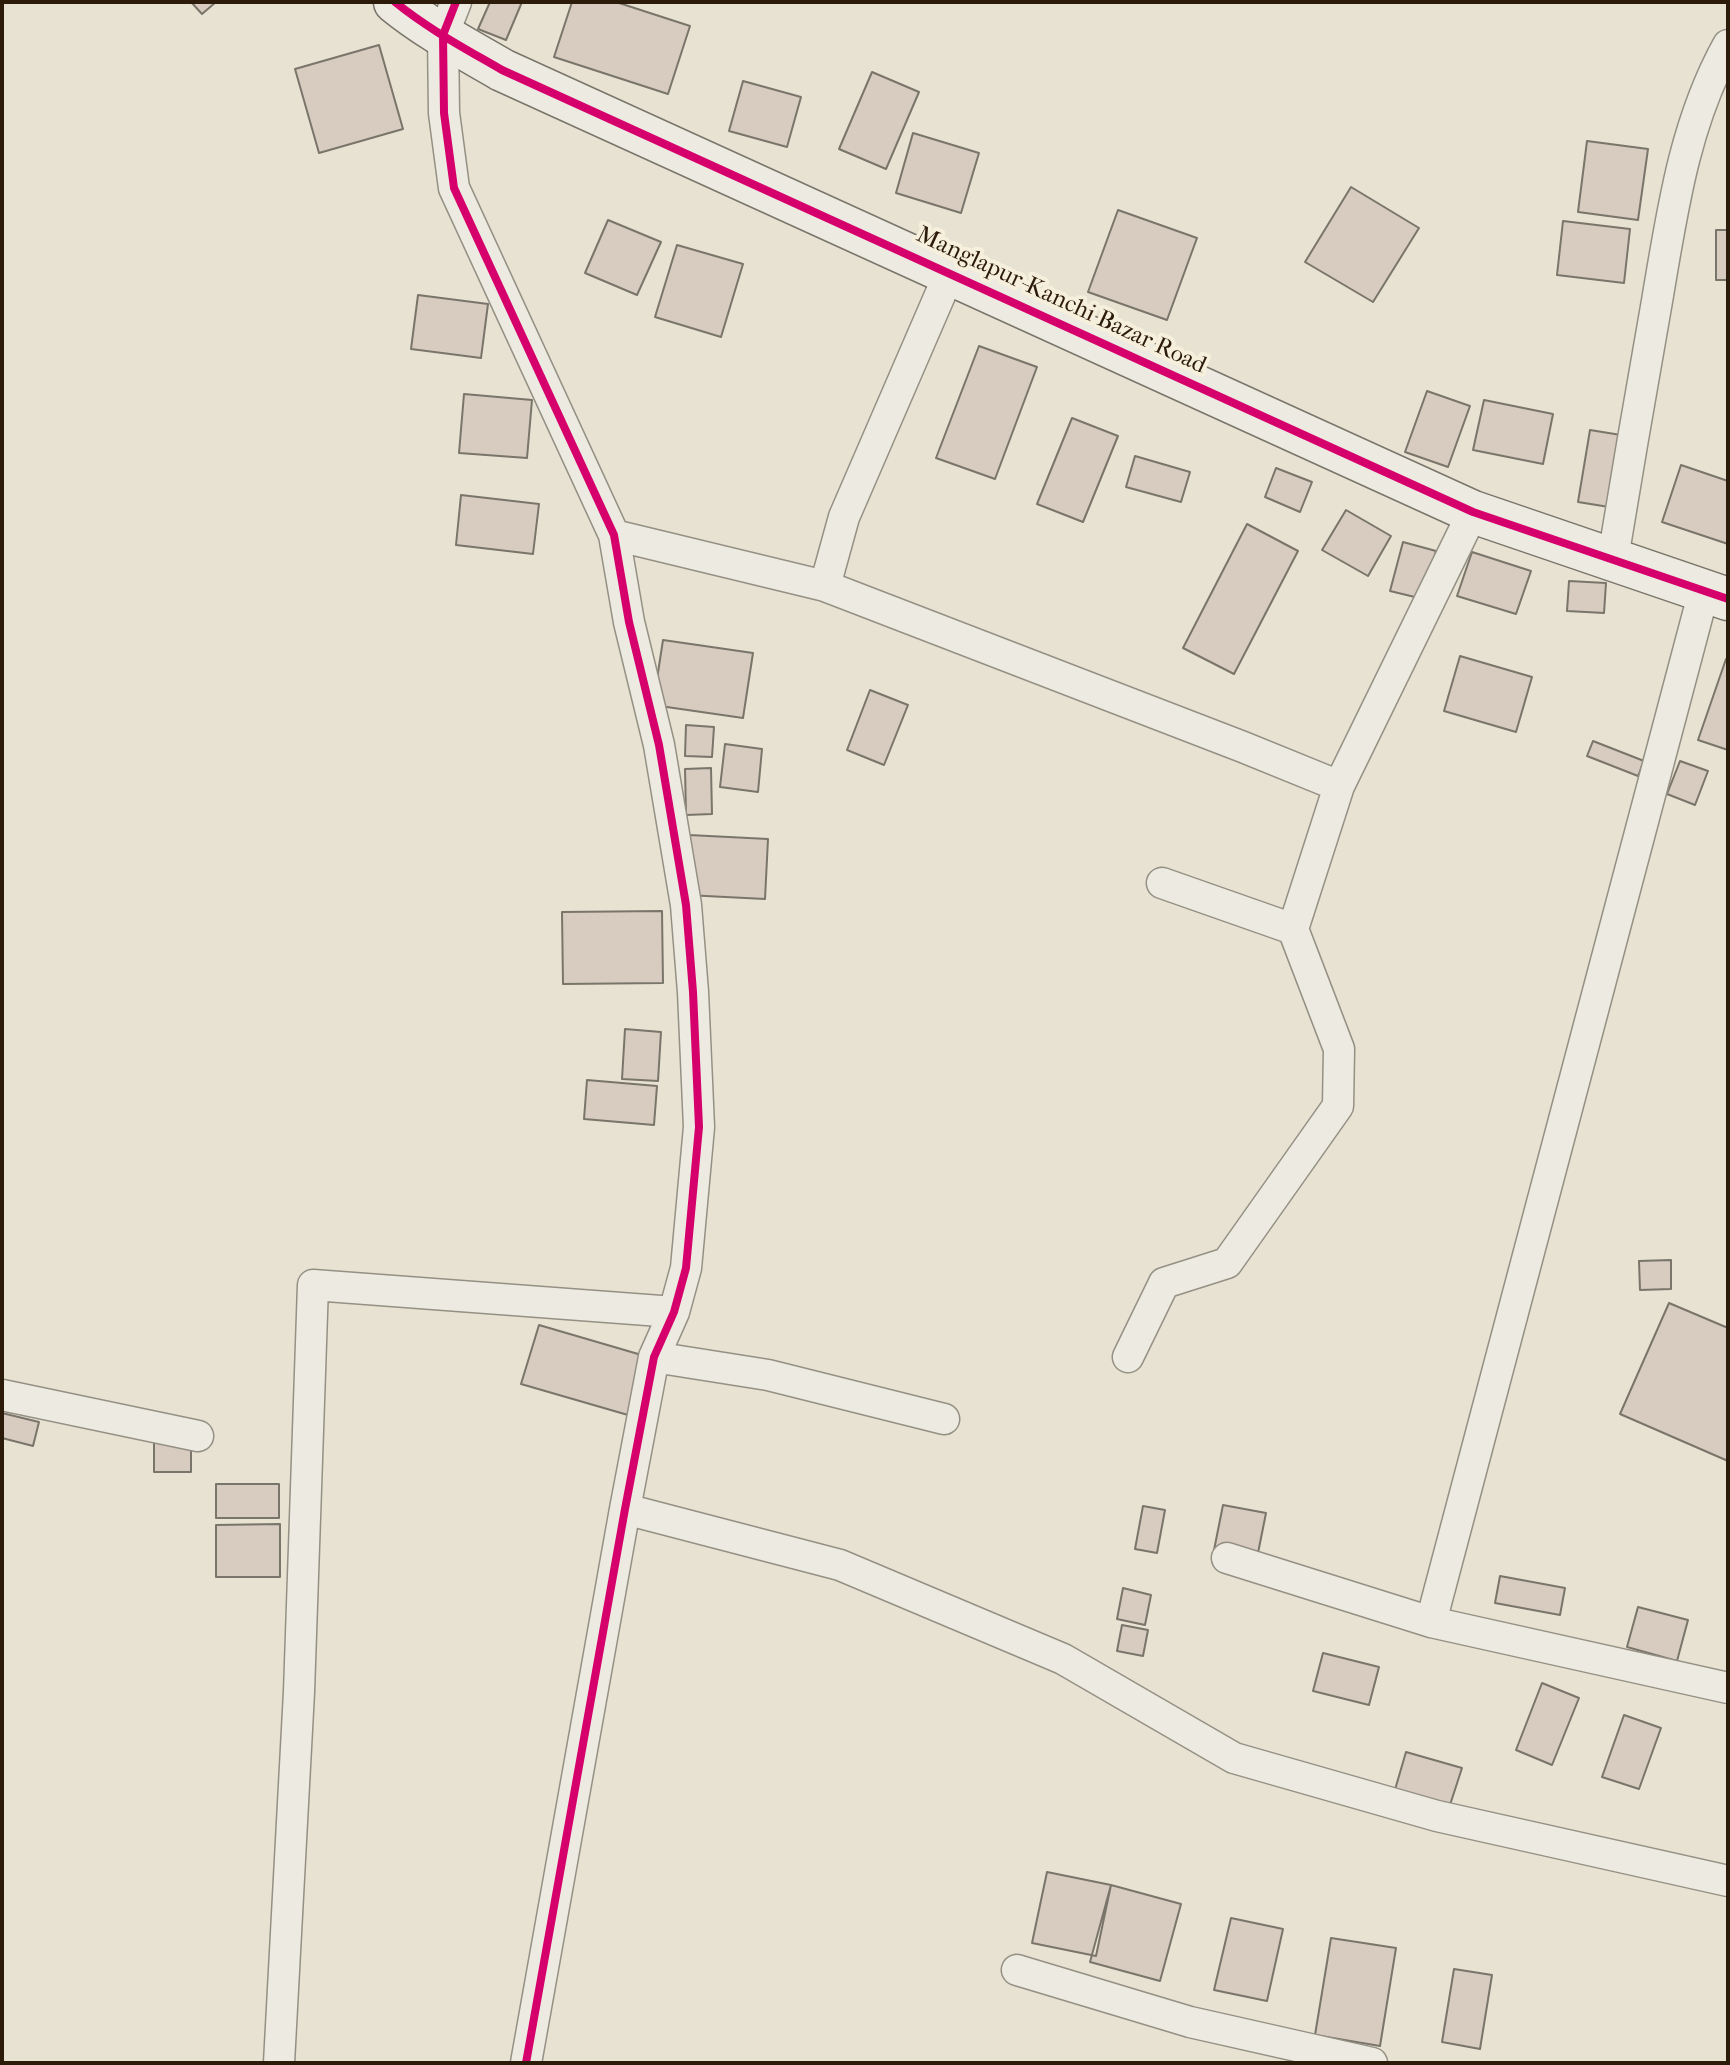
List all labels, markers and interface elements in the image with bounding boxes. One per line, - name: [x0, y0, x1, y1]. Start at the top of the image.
- street label: Manglapur-Kanchi Bazar Road: [912, 221, 1210, 381]

